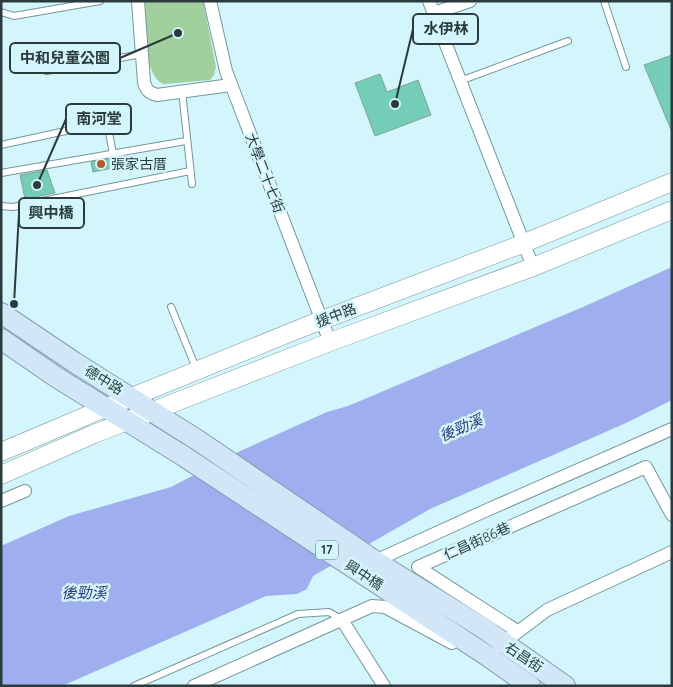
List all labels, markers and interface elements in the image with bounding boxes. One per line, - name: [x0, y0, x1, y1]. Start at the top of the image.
- callout: 水伊林: [413, 14, 478, 44]
- text: 水伊林: [423, 19, 469, 38]
- callout: 中和兒童公園: [10, 43, 120, 73]
- text: 中和兒童公園: [20, 48, 110, 67]
- callout: 南河堂: [66, 104, 131, 134]
- text: 南河堂: [76, 109, 122, 128]
- street label: 大學二十七街: [242, 131, 288, 215]
- place label: 張家古厝: [111, 155, 167, 173]
- marker: 張家古厝: [95, 158, 107, 170]
- callout: 興中橋: [19, 198, 84, 228]
- text: 興中橋: [28, 203, 74, 222]
- street label: 援中路: [313, 299, 359, 331]
- street label: 德中路: [81, 361, 127, 399]
- water label: 後勁溪: [436, 409, 487, 445]
- street label: 仁昌街86巷: [441, 518, 513, 564]
- road number: 17: [316, 540, 338, 560]
- street label: 興中橋: [341, 556, 387, 594]
- water label: 後勁溪: [61, 583, 108, 602]
- street label: 右昌街: [502, 638, 546, 676]

